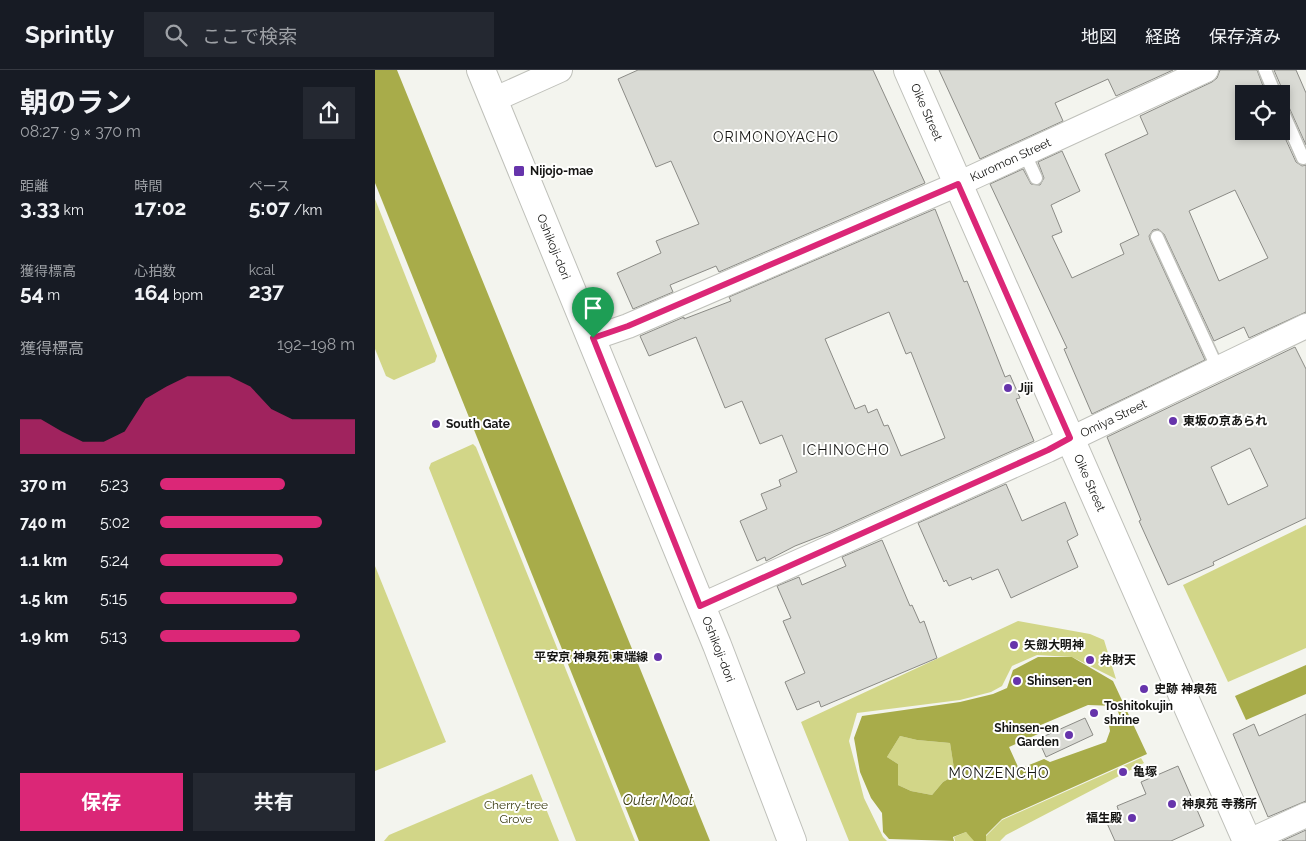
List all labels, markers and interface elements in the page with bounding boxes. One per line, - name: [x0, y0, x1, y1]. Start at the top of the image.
- search box: [144, 12, 494, 57]
- text: Sprintly: [25, 20, 114, 49]
- icon: search: [162, 21, 190, 49]
- text: ここで検索: [202, 25, 297, 47]
- text: 地図: [1081, 26, 1117, 47]
- text: 経路: [1145, 26, 1181, 47]
- text: 保存済み: [1209, 26, 1281, 47]
- street label: Oike Street: [908, 81, 945, 143]
- map controls: [1235, 85, 1290, 140]
- button: locate: [1235, 85, 1290, 140]
- text: 朝のラン: [20, 86, 132, 119]
- button: share: [303, 87, 355, 139]
- text: 08:27 · 9 × 370 m: [20, 122, 141, 141]
- district label: ORIMONOYACHO: [713, 129, 839, 145]
- street label: Kuromon Street: [968, 135, 1053, 184]
- marker: Nijojo-mae: [512, 164, 526, 178]
- place label: Nijojo-mae: [530, 164, 593, 178]
- text: 距離: [20, 178, 48, 194]
- text: 時間: [134, 178, 162, 194]
- text: ペース: [249, 178, 290, 194]
- text: 3.33: [20, 195, 60, 220]
- text: 17:02: [134, 195, 186, 220]
- text: 5:07: [249, 195, 290, 220]
- text: km: [60, 202, 84, 218]
- text: /km: [290, 202, 322, 218]
- street label: Oshikoji-dori: [534, 212, 573, 281]
- text: kcal: [249, 262, 275, 278]
- text: 獲得標高: [20, 263, 76, 279]
- text: 心拍数: [134, 263, 176, 279]
- text: 237: [249, 278, 284, 303]
- text: 54: [20, 280, 44, 305]
- text: 164: [134, 280, 169, 305]
- text: m: [44, 287, 60, 303]
- text: bpm: [169, 287, 203, 303]
- pin: [572, 287, 614, 338]
- icon: arrive: [579, 294, 607, 322]
- text: 192–198 m: [277, 335, 355, 354]
- text: 獲得標高: [20, 339, 84, 358]
- place label: Jiji: [1018, 381, 1033, 395]
- marker: Jiji: [1002, 382, 1014, 394]
- street label: Omiya Street: [1078, 397, 1149, 440]
- place label: 東坂の京あられ: [1183, 414, 1267, 428]
- marker: 東坂の京あられ: [1167, 415, 1179, 427]
- place label: South Gate: [446, 417, 510, 431]
- marker: South Gate: [430, 418, 442, 430]
- district label: ICHINOCHO: [802, 442, 890, 458]
- street label: Oike Street: [1071, 452, 1108, 514]
- text: 370 m: [20, 475, 66, 494]
- text: 5:23: [100, 475, 129, 494]
- text: 740 m: [20, 513, 66, 532]
- text: 5:02: [100, 513, 130, 532]
- text: 1.1 km: [20, 551, 67, 570]
- text: 5:24: [100, 551, 129, 570]
- text: 1.5 km: [20, 589, 68, 608]
- text: 5:15: [100, 589, 127, 608]
- street label: Oshikoji-dori: [699, 614, 738, 684]
- text: 1.9 km: [20, 627, 69, 646]
- text: 5:13: [100, 627, 127, 646]
- place label: 矢劔大明神: [1024, 638, 1084, 652]
- marker: 矢劔大明神: [1008, 639, 1020, 651]
- place label: 平安京 神泉苑 東端線: [534, 650, 648, 664]
- marker: 平安京 神泉苑 東端線: [652, 651, 664, 663]
- place label: 弁財天: [1100, 653, 1136, 667]
- marker: 弁財天: [1084, 654, 1096, 666]
- place label: Shinsen-en: [1027, 674, 1092, 688]
- marker: Shinsen-en: [1011, 675, 1023, 687]
- place label: 史跡 神泉苑: [1154, 682, 1217, 696]
- marker: 史跡 神泉苑: [1138, 683, 1150, 695]
- place label: Toshitokujin shrine: [1104, 699, 1173, 727]
- marker: Toshitokujin shrine: [1088, 707, 1100, 719]
- place label: Shinsen-en Garden: [994, 721, 1059, 749]
- marker: Shinsen-en Garden: [1063, 729, 1075, 741]
- district label: MONZENCHO: [948, 765, 1050, 781]
- place label: 亀塚: [1133, 765, 1157, 779]
- marker: 亀塚: [1117, 766, 1129, 778]
- button: 保存: [20, 773, 183, 831]
- button: 共有: [193, 773, 355, 831]
- water label: Outer Moat: [623, 792, 694, 808]
- place label: 神泉苑 寺務所: [1182, 797, 1257, 811]
- park label: Cherry-tree Grove: [484, 798, 548, 826]
- marker: 神泉苑 寺務所: [1166, 798, 1178, 810]
- place label: 福生殿: [1086, 811, 1122, 825]
- marker: 福生殿: [1126, 812, 1138, 824]

